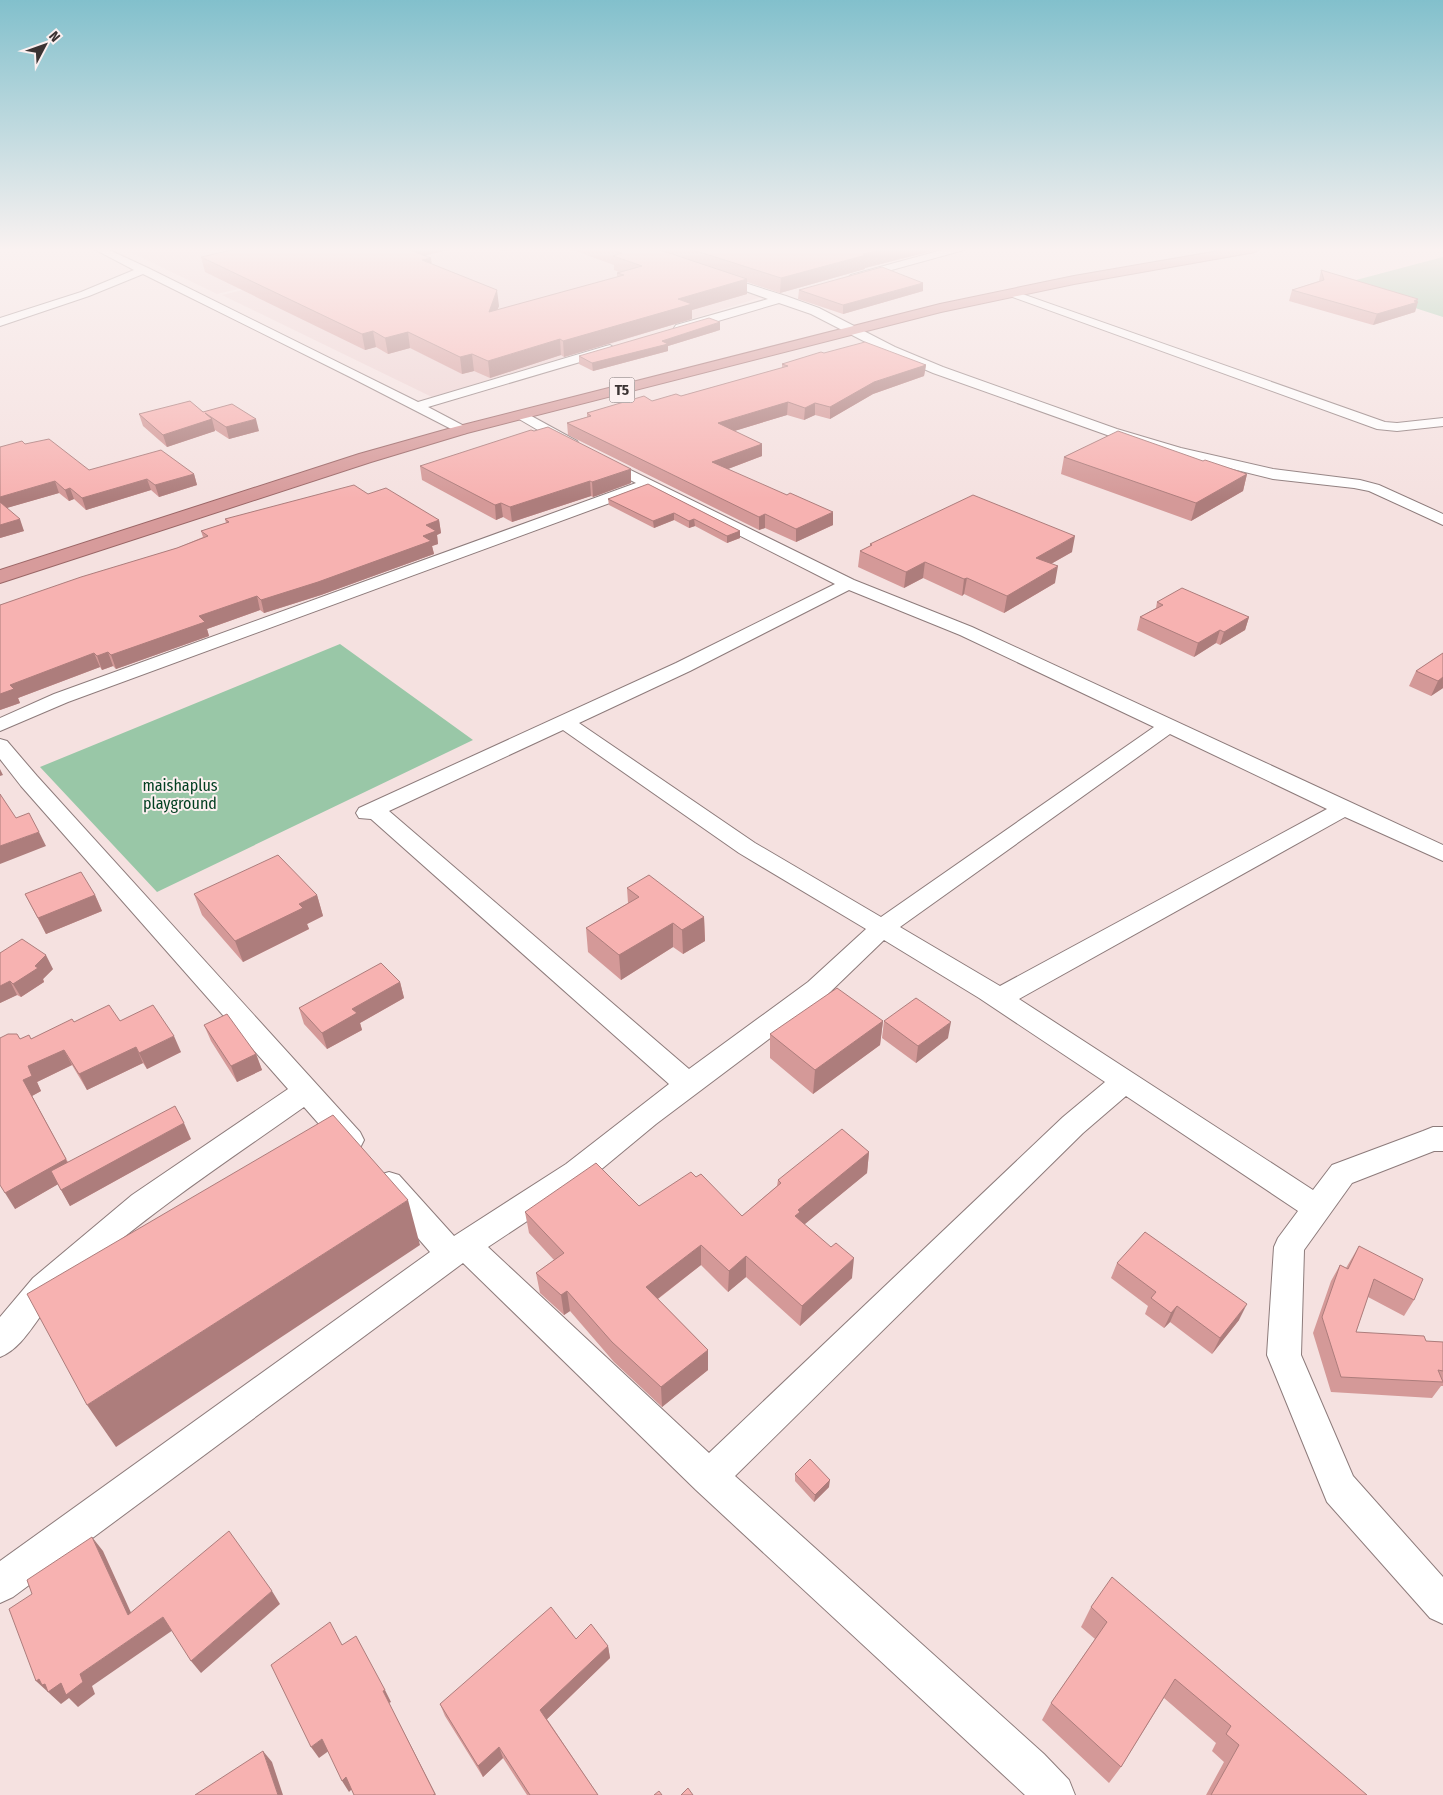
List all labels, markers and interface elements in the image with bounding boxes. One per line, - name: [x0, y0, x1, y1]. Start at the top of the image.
- north arrow: [20, 20, 70, 70]
- text: N: [45, 28, 64, 46]
- road number: T5: [610, 378, 634, 402]
- park label: maishaplus playground: [142, 776, 218, 813]

